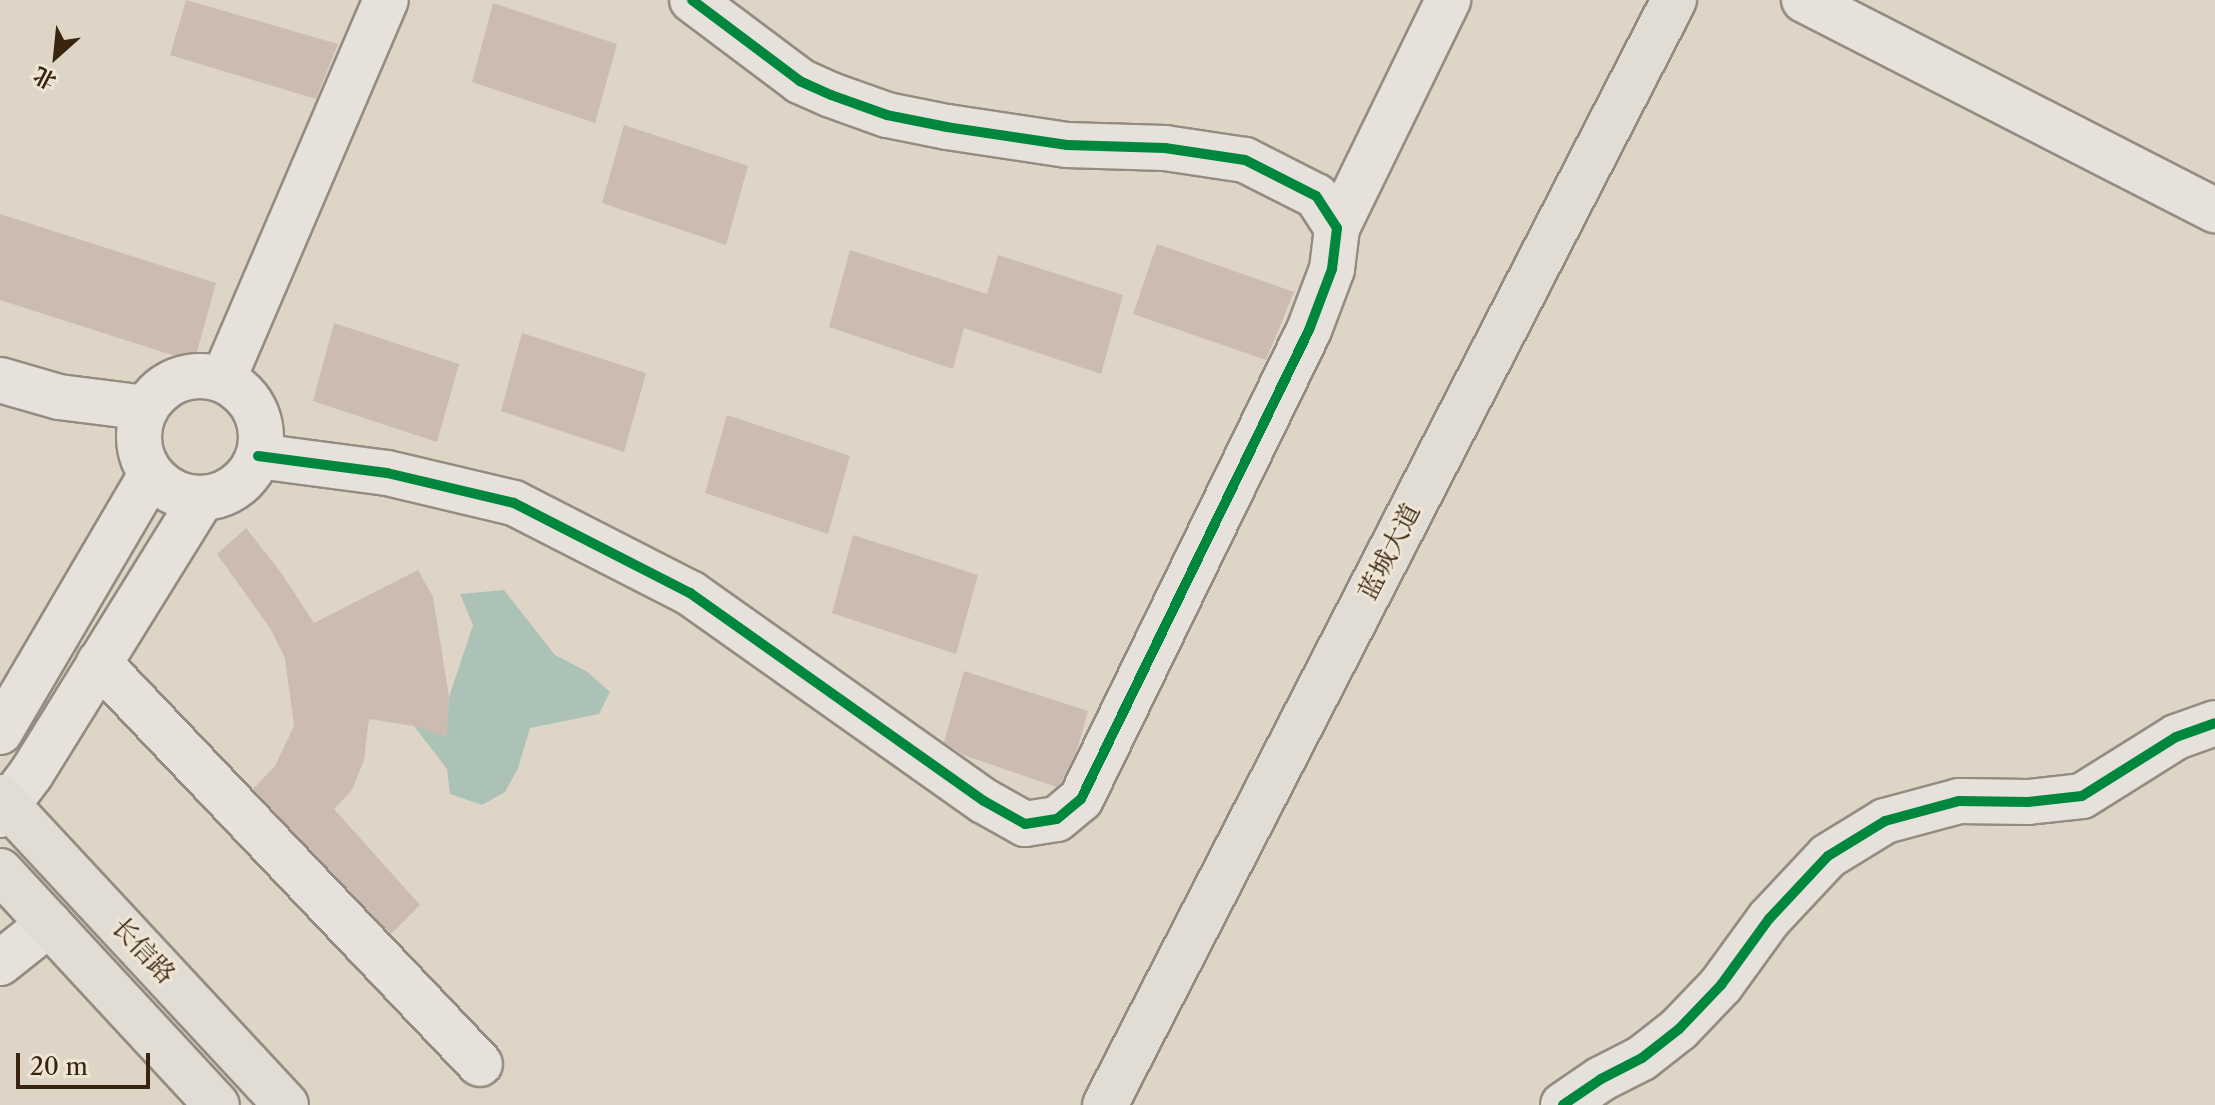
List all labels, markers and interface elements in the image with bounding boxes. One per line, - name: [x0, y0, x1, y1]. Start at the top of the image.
- north arrow: [16, 16, 96, 96]
- text: 北: [29, 61, 61, 95]
- street label: 蓝城大道: [1352, 499, 1428, 605]
- street label: 长信路: [105, 912, 181, 990]
- scale bar: [20, 1037, 154, 1087]
- text: 20 m: [30, 1052, 88, 1081]

